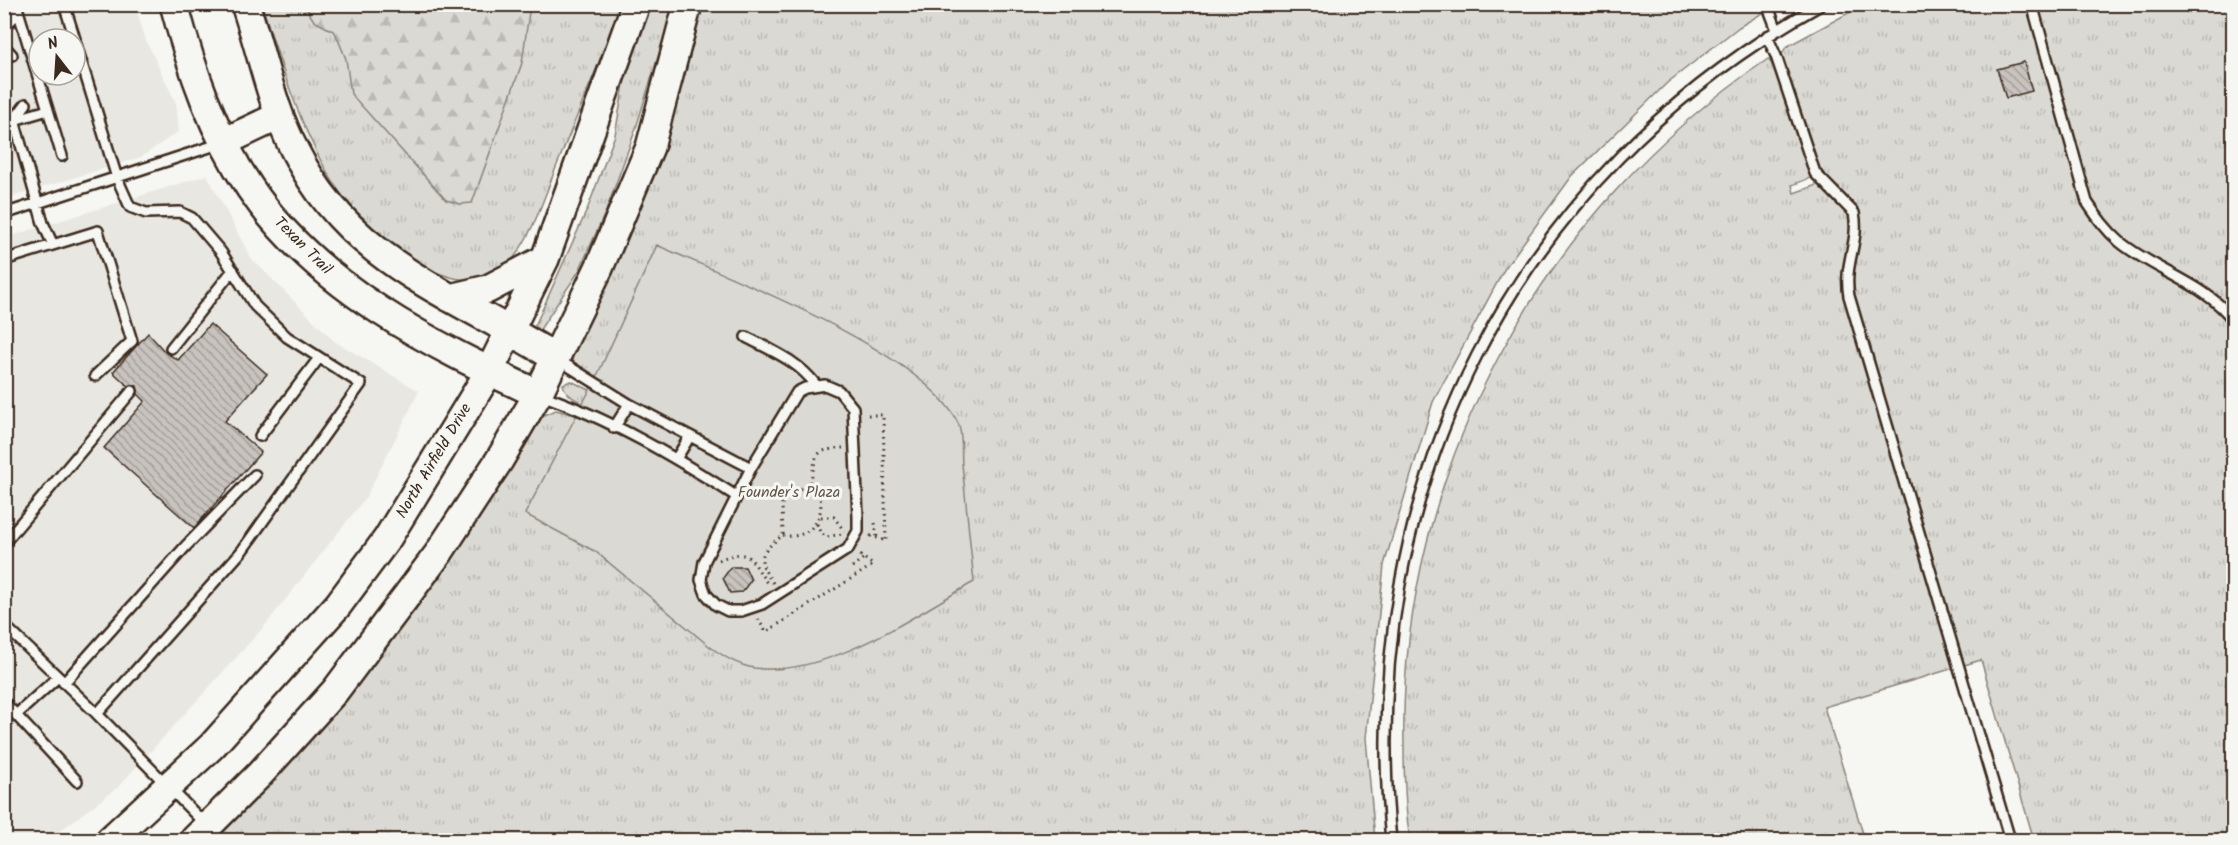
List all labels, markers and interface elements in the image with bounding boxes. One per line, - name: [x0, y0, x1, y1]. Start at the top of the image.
- north arrow: [27, 27, 87, 87]
- text: N: [45, 31, 62, 58]
- street label: Texan Trail: [268, 211, 338, 281]
- street label: North Airfield Drive: [390, 399, 478, 523]
- park label: Founder's Plaza: [738, 480, 840, 505]

